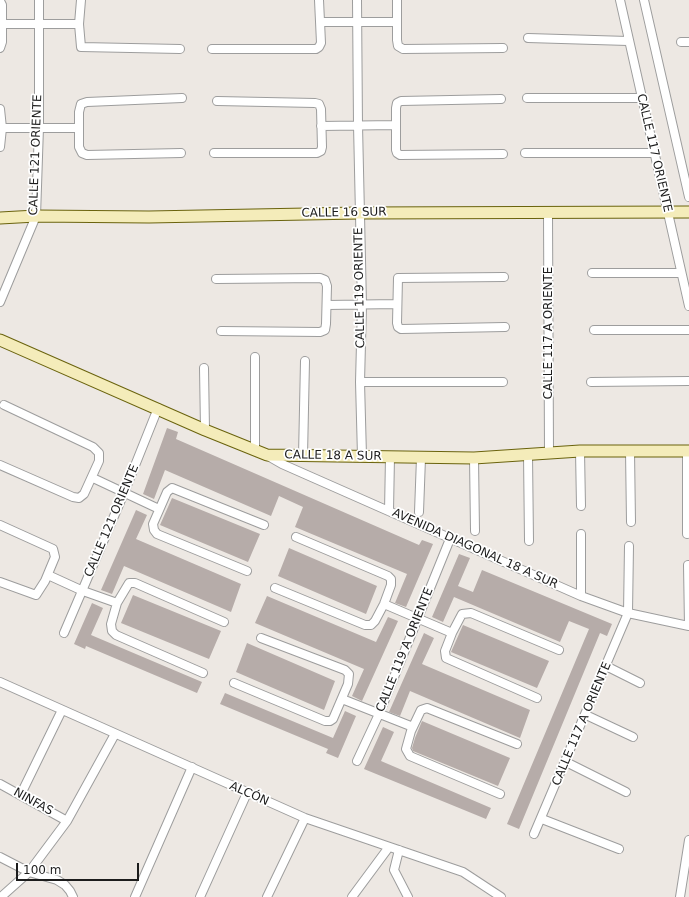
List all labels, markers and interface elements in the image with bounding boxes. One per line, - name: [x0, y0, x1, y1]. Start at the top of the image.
- street label: CALLE 117 ORIENTE: [633, 92, 675, 214]
- street label: CALLE 121 ORIENTE: [27, 94, 45, 216]
- street label: CALLE 16 SUR: [301, 205, 387, 221]
- street label: CALLE 119 ORIENTE: [352, 227, 368, 349]
- street label: CALLE 117 A ORIENTE: [542, 267, 556, 399]
- street label: CALLE 18 A SUR: [284, 448, 382, 464]
- street label: CALLE 121 ORIENTE: [82, 463, 142, 579]
- street label: AVENIDA DIAGONAL 18 A SUR: [390, 506, 560, 592]
- street label: CALLE 119 A ORIENTE: [373, 586, 437, 714]
- street label: CALLE 117 A ORIENTE: [549, 660, 615, 788]
- street label: ALCÓN: [227, 779, 271, 809]
- street label: NINFAS: [11, 785, 55, 819]
- scale bar: [18, 855, 141, 881]
- text: 100 m: [23, 863, 61, 877]

